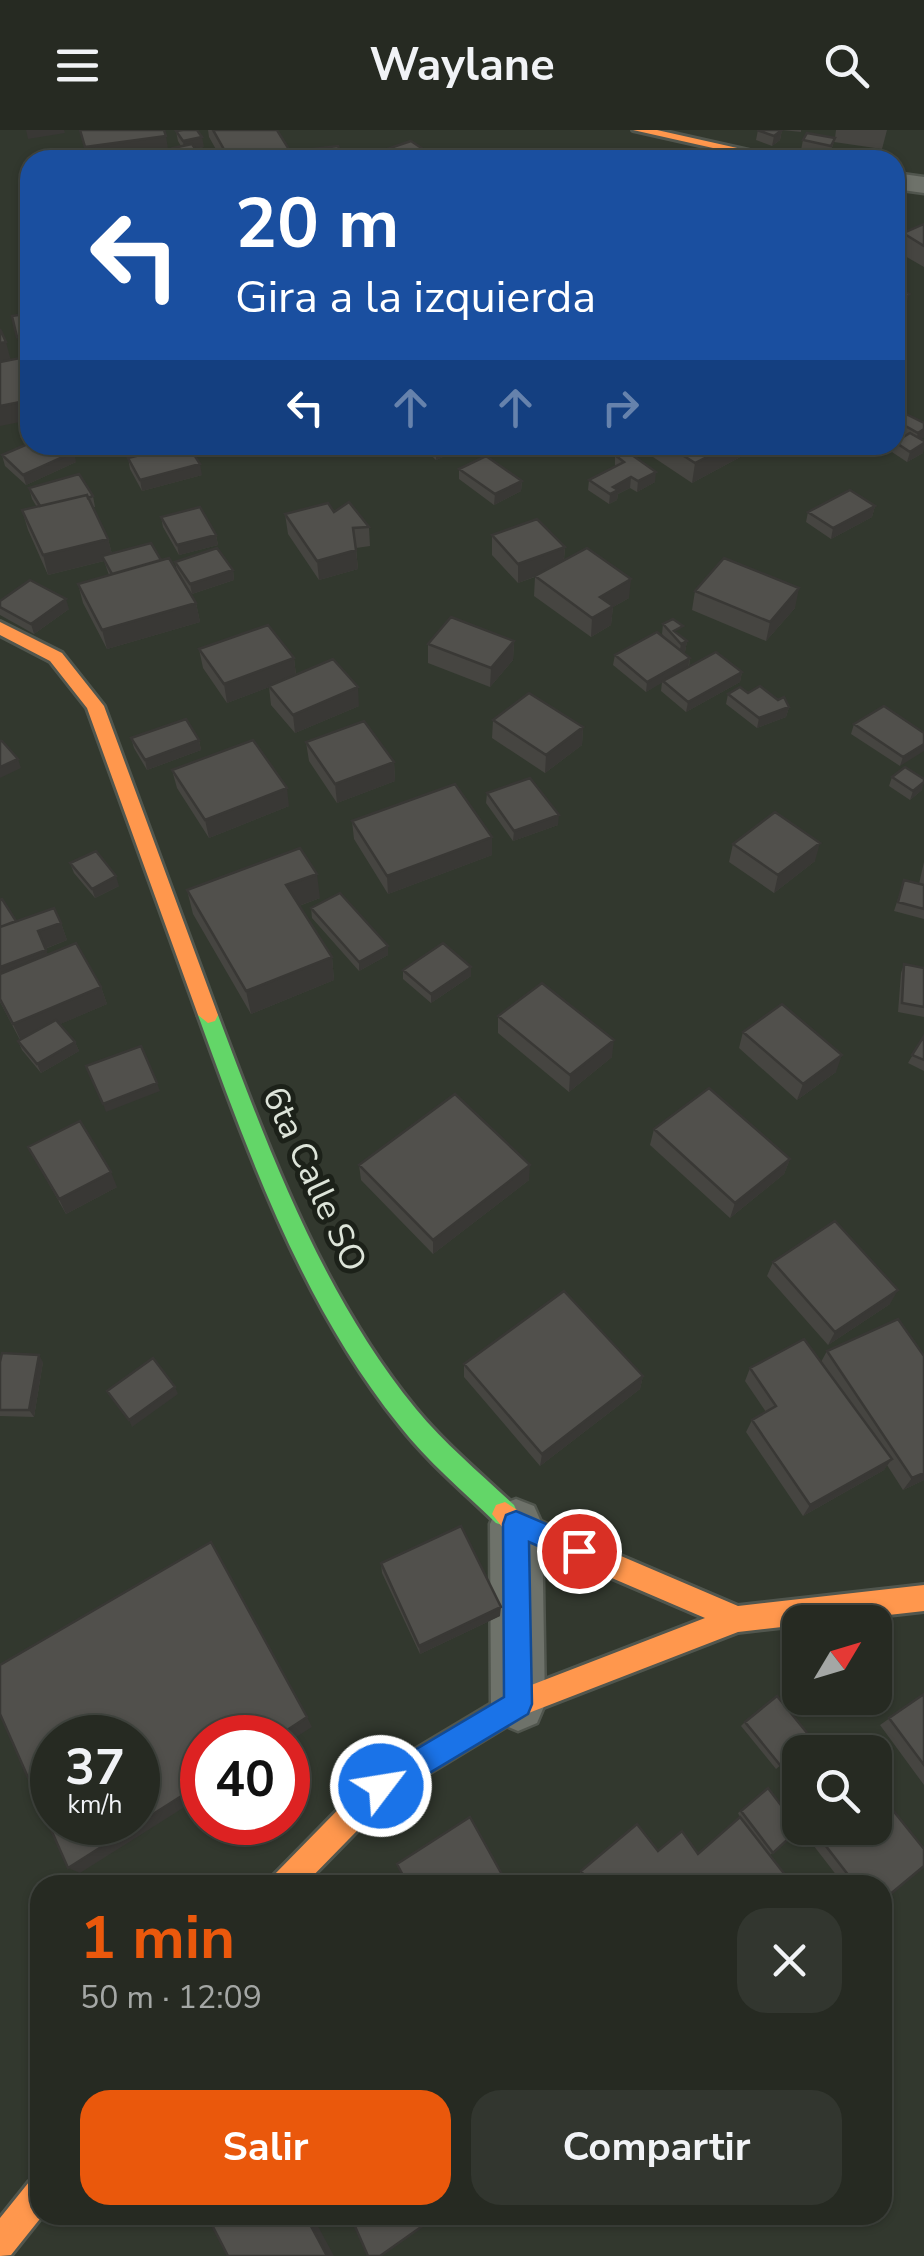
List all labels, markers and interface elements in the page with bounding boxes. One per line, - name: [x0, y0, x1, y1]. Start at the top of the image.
- text: Waylane: [369, 35, 555, 96]
- icon: menu: [50, 38, 105, 93]
- icon: search: [819, 38, 874, 93]
- text: 20 m: [235, 176, 399, 272]
- icon: left: [70, 190, 200, 320]
- text: Gira a la izquierda: [235, 267, 596, 328]
- icon: left: [278, 380, 333, 435]
- icon: ahead: [383, 380, 438, 435]
- icon: ahead: [488, 380, 543, 435]
- icon: right: [593, 380, 648, 435]
- street label: 6ta Calle SO: [251, 1079, 378, 1279]
- pin: [537, 1509, 622, 1594]
- icon: arrive: [552, 1524, 607, 1579]
- north arrow: [782, 1605, 892, 1715]
- map controls: [782, 1605, 892, 1845]
- speed limit sign: 40: [180, 1715, 310, 1845]
- text: 37: [65, 1733, 125, 1802]
- position arrow: [329, 1734, 433, 1838]
- button: search: [782, 1735, 892, 1845]
- text: km/h: [67, 1788, 123, 1822]
- text: 1 min: [80, 1897, 235, 1979]
- button: close: [737, 1908, 842, 2013]
- text: 50 m · 12:09: [80, 1976, 262, 2019]
- button: Salir: [80, 2090, 451, 2205]
- button: Compartir: [471, 2090, 842, 2205]

